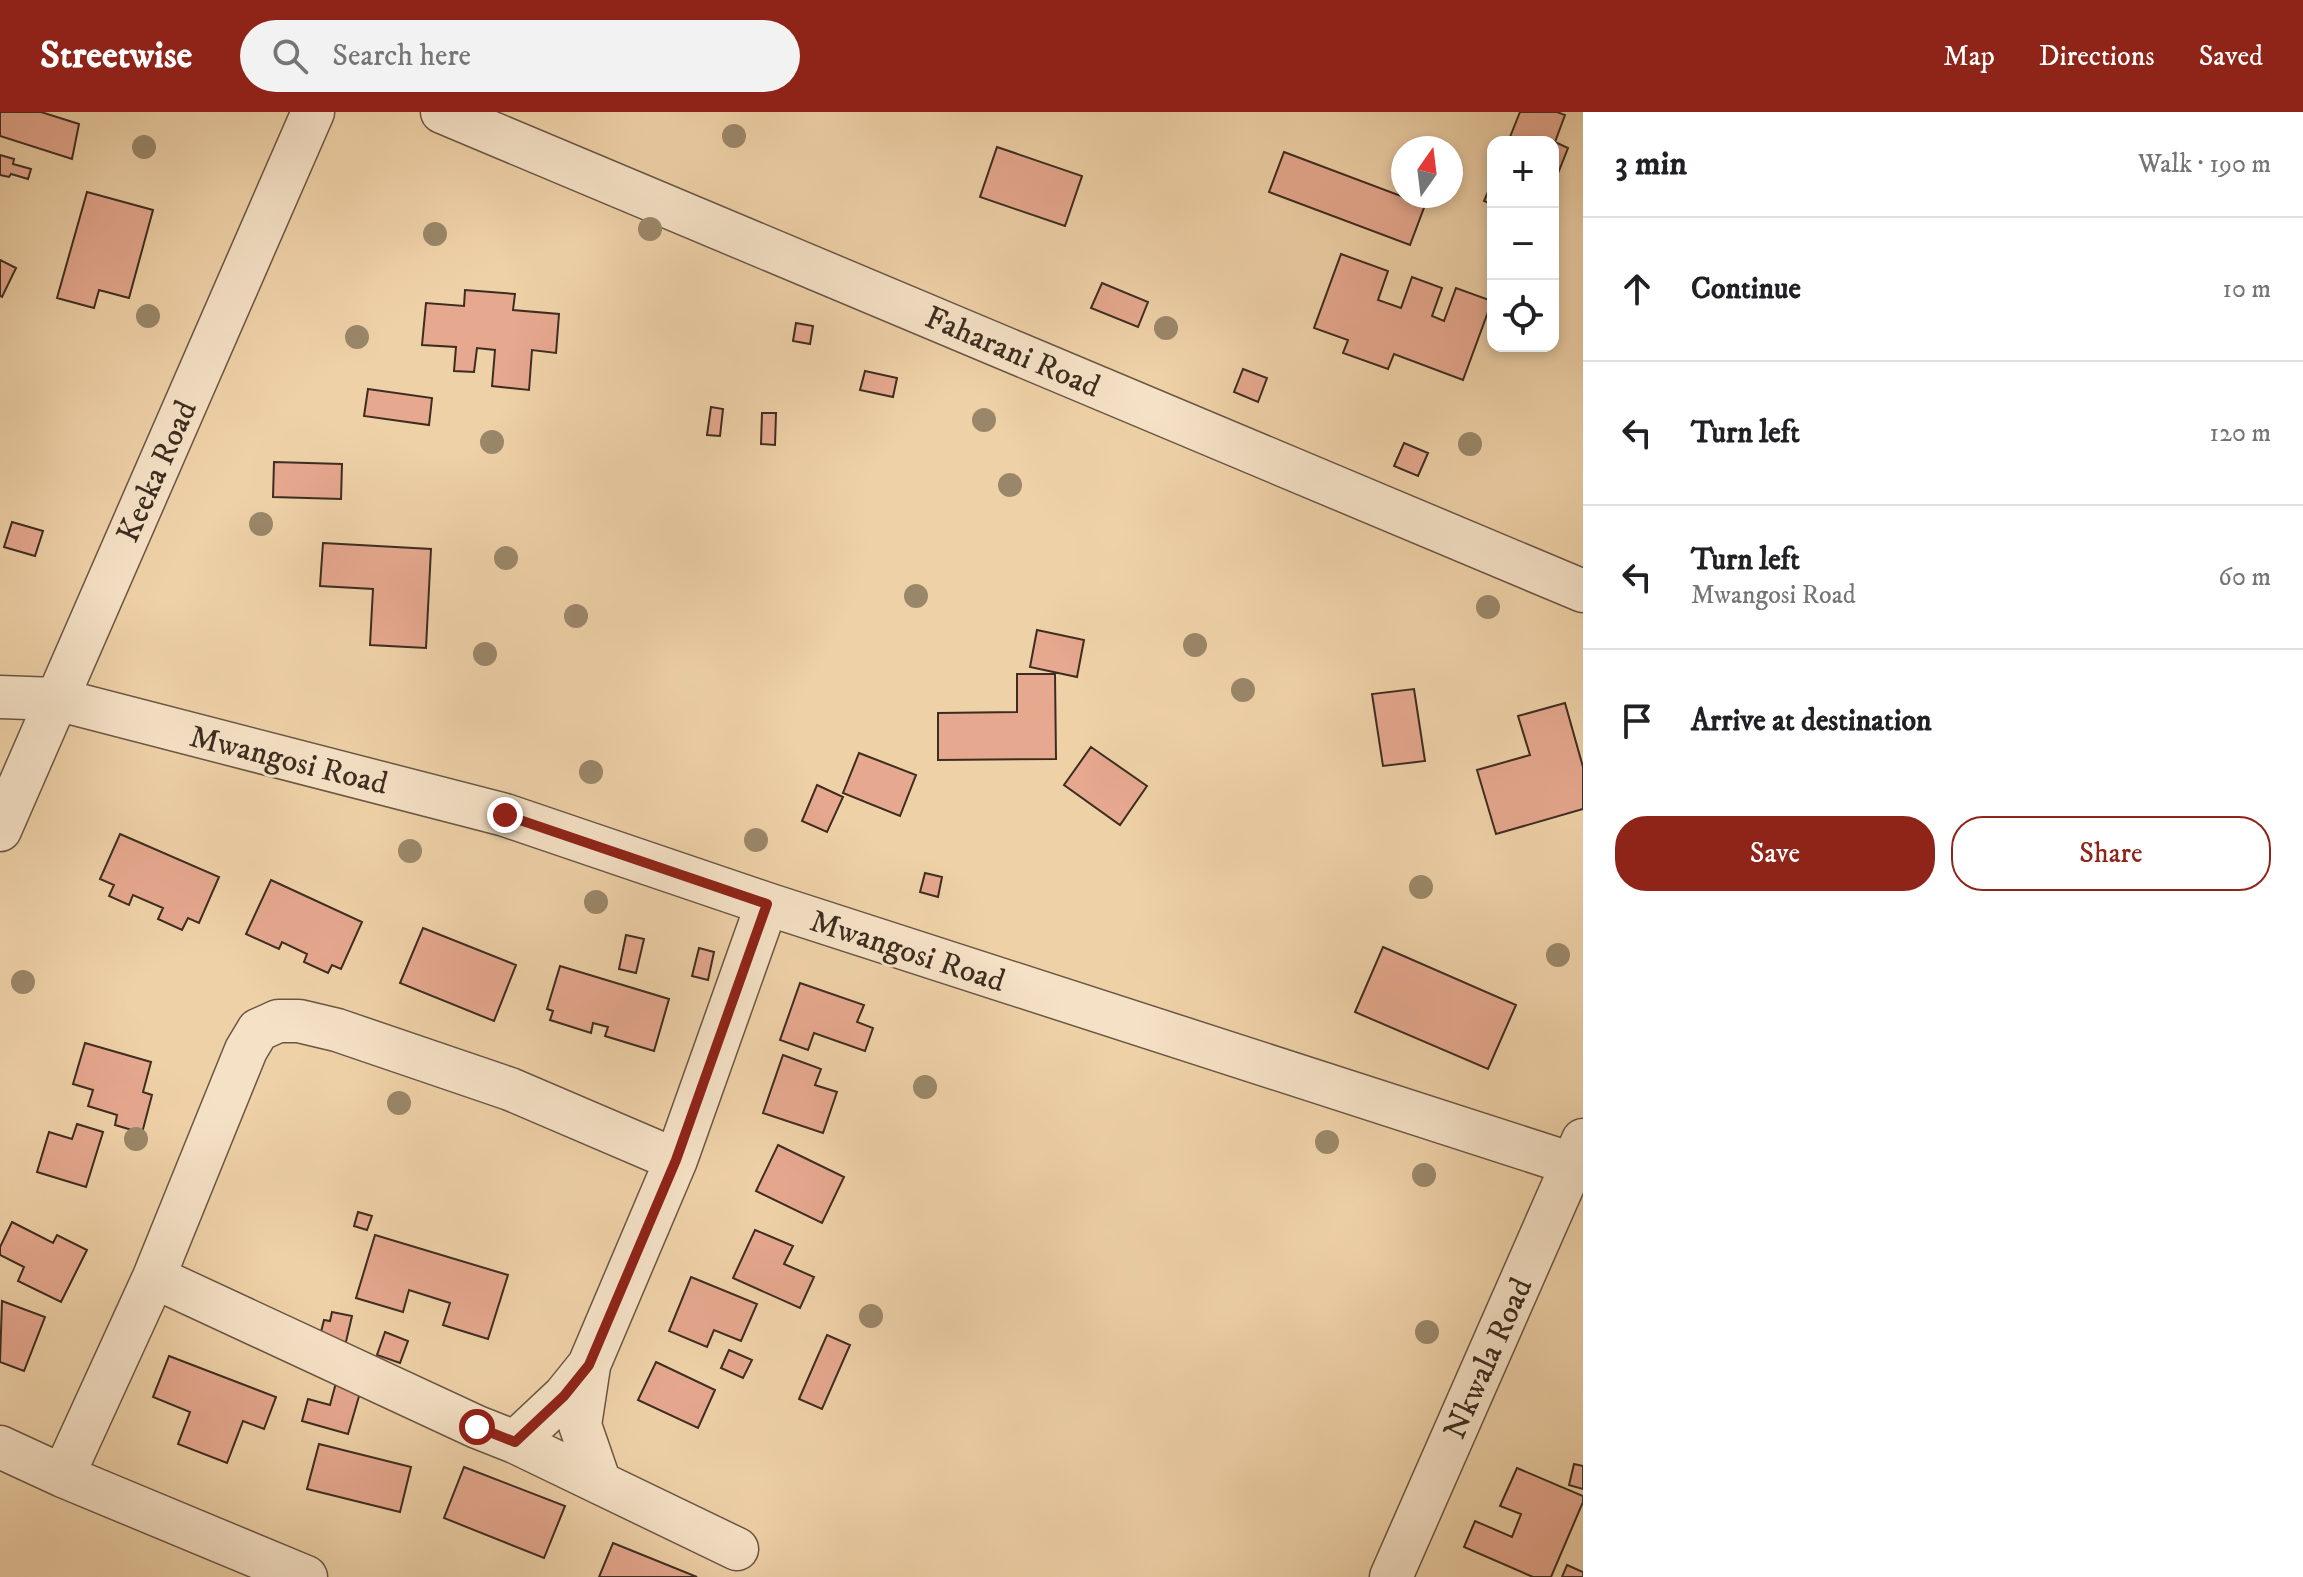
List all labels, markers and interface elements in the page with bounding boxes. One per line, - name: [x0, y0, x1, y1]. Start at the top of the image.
- search box: [240, 20, 800, 92]
- text: Streetwise: [40, 32, 192, 80]
- icon: search: [268, 34, 312, 78]
- text: Search here: [332, 38, 471, 75]
- text: Map: [1943, 39, 1995, 74]
- text: Directions: [2039, 39, 2155, 74]
- text: Saved: [2199, 39, 2263, 74]
- north arrow: [1391, 136, 1463, 208]
- map controls: [1487, 136, 1559, 352]
- button: +: [1487, 136, 1559, 208]
- text: 3 min: [1615, 143, 1687, 185]
- text: Walk · 190 m: [2138, 148, 2271, 181]
- button: −: [1487, 208, 1559, 280]
- icon: ahead: [1615, 267, 1659, 311]
- text: Continue: [1691, 271, 1801, 308]
- text: 10 m: [2222, 273, 2271, 306]
- button: locate: [1487, 280, 1559, 352]
- street label: Faharani Road: [919, 298, 1106, 408]
- street label: Keeka Road: [109, 395, 207, 549]
- icon: left: [1615, 411, 1659, 455]
- text: Turn left: [1691, 415, 1800, 452]
- text: 120 m: [2210, 417, 2271, 450]
- text: Turn left: [1691, 542, 1800, 579]
- icon: left: [1615, 555, 1659, 599]
- text: 60 m: [2218, 561, 2271, 594]
- text: Mwangosi Road: [1691, 579, 1856, 612]
- icon: arrive: [1615, 699, 1659, 743]
- text: Arrive at destination: [1691, 703, 1932, 740]
- street label: Mwangosi Road: [185, 717, 392, 805]
- route end: [487, 797, 523, 833]
- button: Save: [1615, 816, 1935, 891]
- button: Share: [1951, 816, 2271, 891]
- street label: Mwangosi Road: [805, 902, 1010, 1002]
- street label: Nkwala Road: [1435, 1272, 1542, 1446]
- route start: [459, 1409, 495, 1445]

